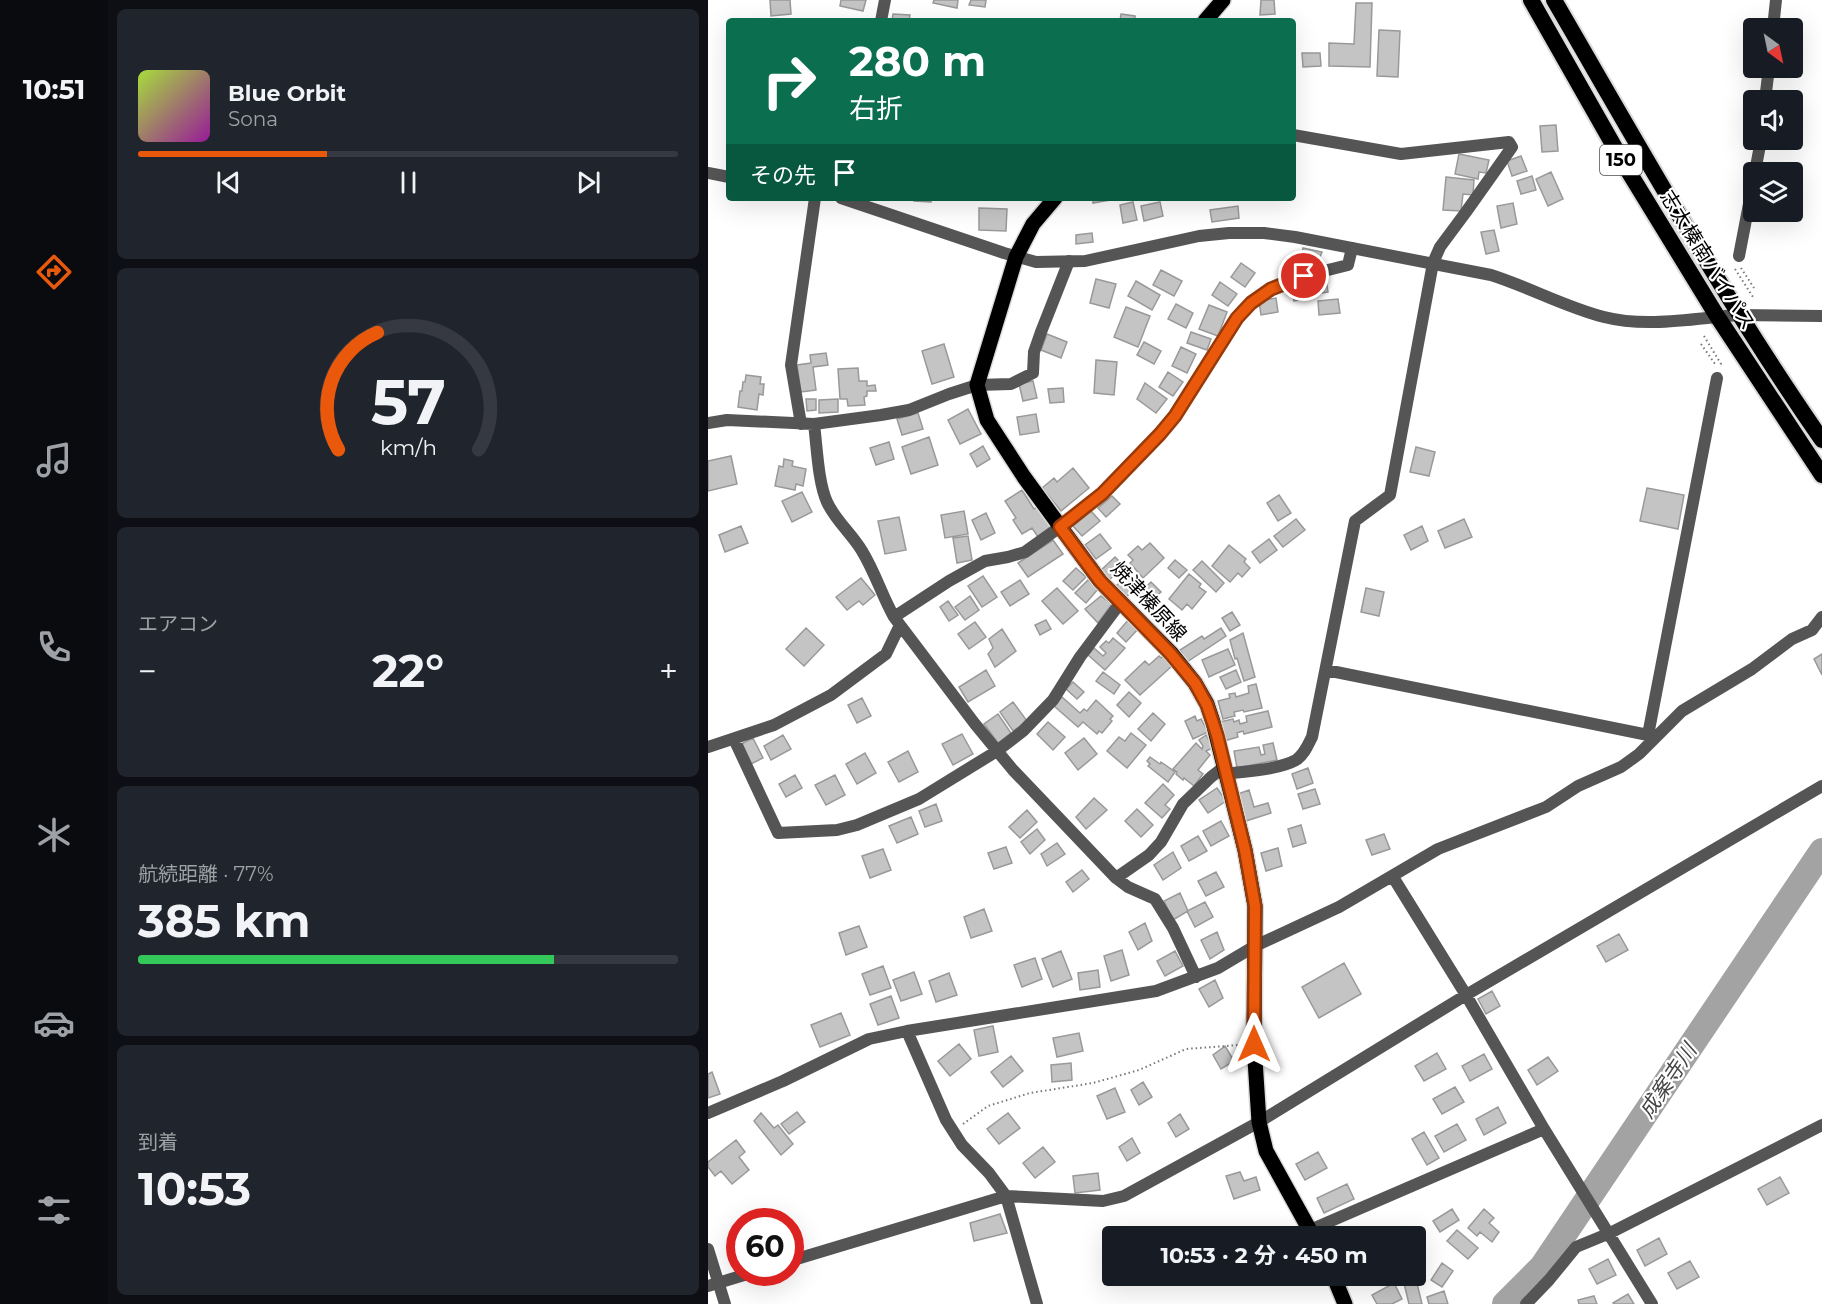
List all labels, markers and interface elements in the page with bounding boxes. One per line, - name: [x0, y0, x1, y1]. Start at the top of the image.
- north arrow: [1743, 18, 1803, 78]
- map controls: [1743, 18, 1803, 222]
- text: 280 m: [849, 35, 986, 87]
- icon: right: [750, 42, 828, 120]
- text: 10:51: [23, 73, 85, 106]
- text: Blue Orbit: [228, 80, 346, 107]
- button: sound: [1743, 90, 1803, 150]
- text: 右折: [849, 92, 903, 125]
- text: Sona: [228, 107, 278, 131]
- road number: 150: [1600, 145, 1642, 175]
- icon: arrive: [828, 156, 861, 189]
- text: その先: [750, 162, 816, 189]
- button: layers: [1743, 162, 1803, 222]
- icon: previous: [212, 166, 245, 199]
- icon: pause: [392, 166, 425, 199]
- icon: next: [572, 166, 605, 199]
- street label: 志太榛南バイパス: [1656, 186, 1760, 334]
- pin: [1278, 250, 1329, 301]
- icon: directions: [33, 251, 75, 293]
- icon: arrive: [1287, 259, 1320, 292]
- text: 57: [370, 364, 446, 440]
- text: km/h: [379, 434, 437, 460]
- icon: music: [33, 439, 75, 481]
- street label: 焼津榛原線: [1106, 556, 1192, 646]
- text: エアコン: [138, 612, 218, 636]
- icon: phone: [33, 626, 75, 668]
- text: 22°: [372, 643, 444, 698]
- text: −: [138, 651, 157, 691]
- text: +: [659, 651, 678, 691]
- icon: climate: [33, 814, 75, 856]
- text: 航続距離 · 77%: [138, 862, 274, 886]
- text: 385 km: [138, 893, 310, 948]
- icon: car: [33, 1002, 75, 1044]
- position arrow: [1222, 1012, 1286, 1076]
- water label: 成案寺川: [1634, 1037, 1703, 1123]
- text: 到着: [138, 1130, 178, 1154]
- text: 10:53: [138, 1161, 251, 1216]
- icon: filters: [33, 1189, 75, 1231]
- speed limit sign: 60: [726, 1208, 804, 1286]
- text: 10:53 · 2 分 · 450 m: [1160, 1242, 1368, 1269]

